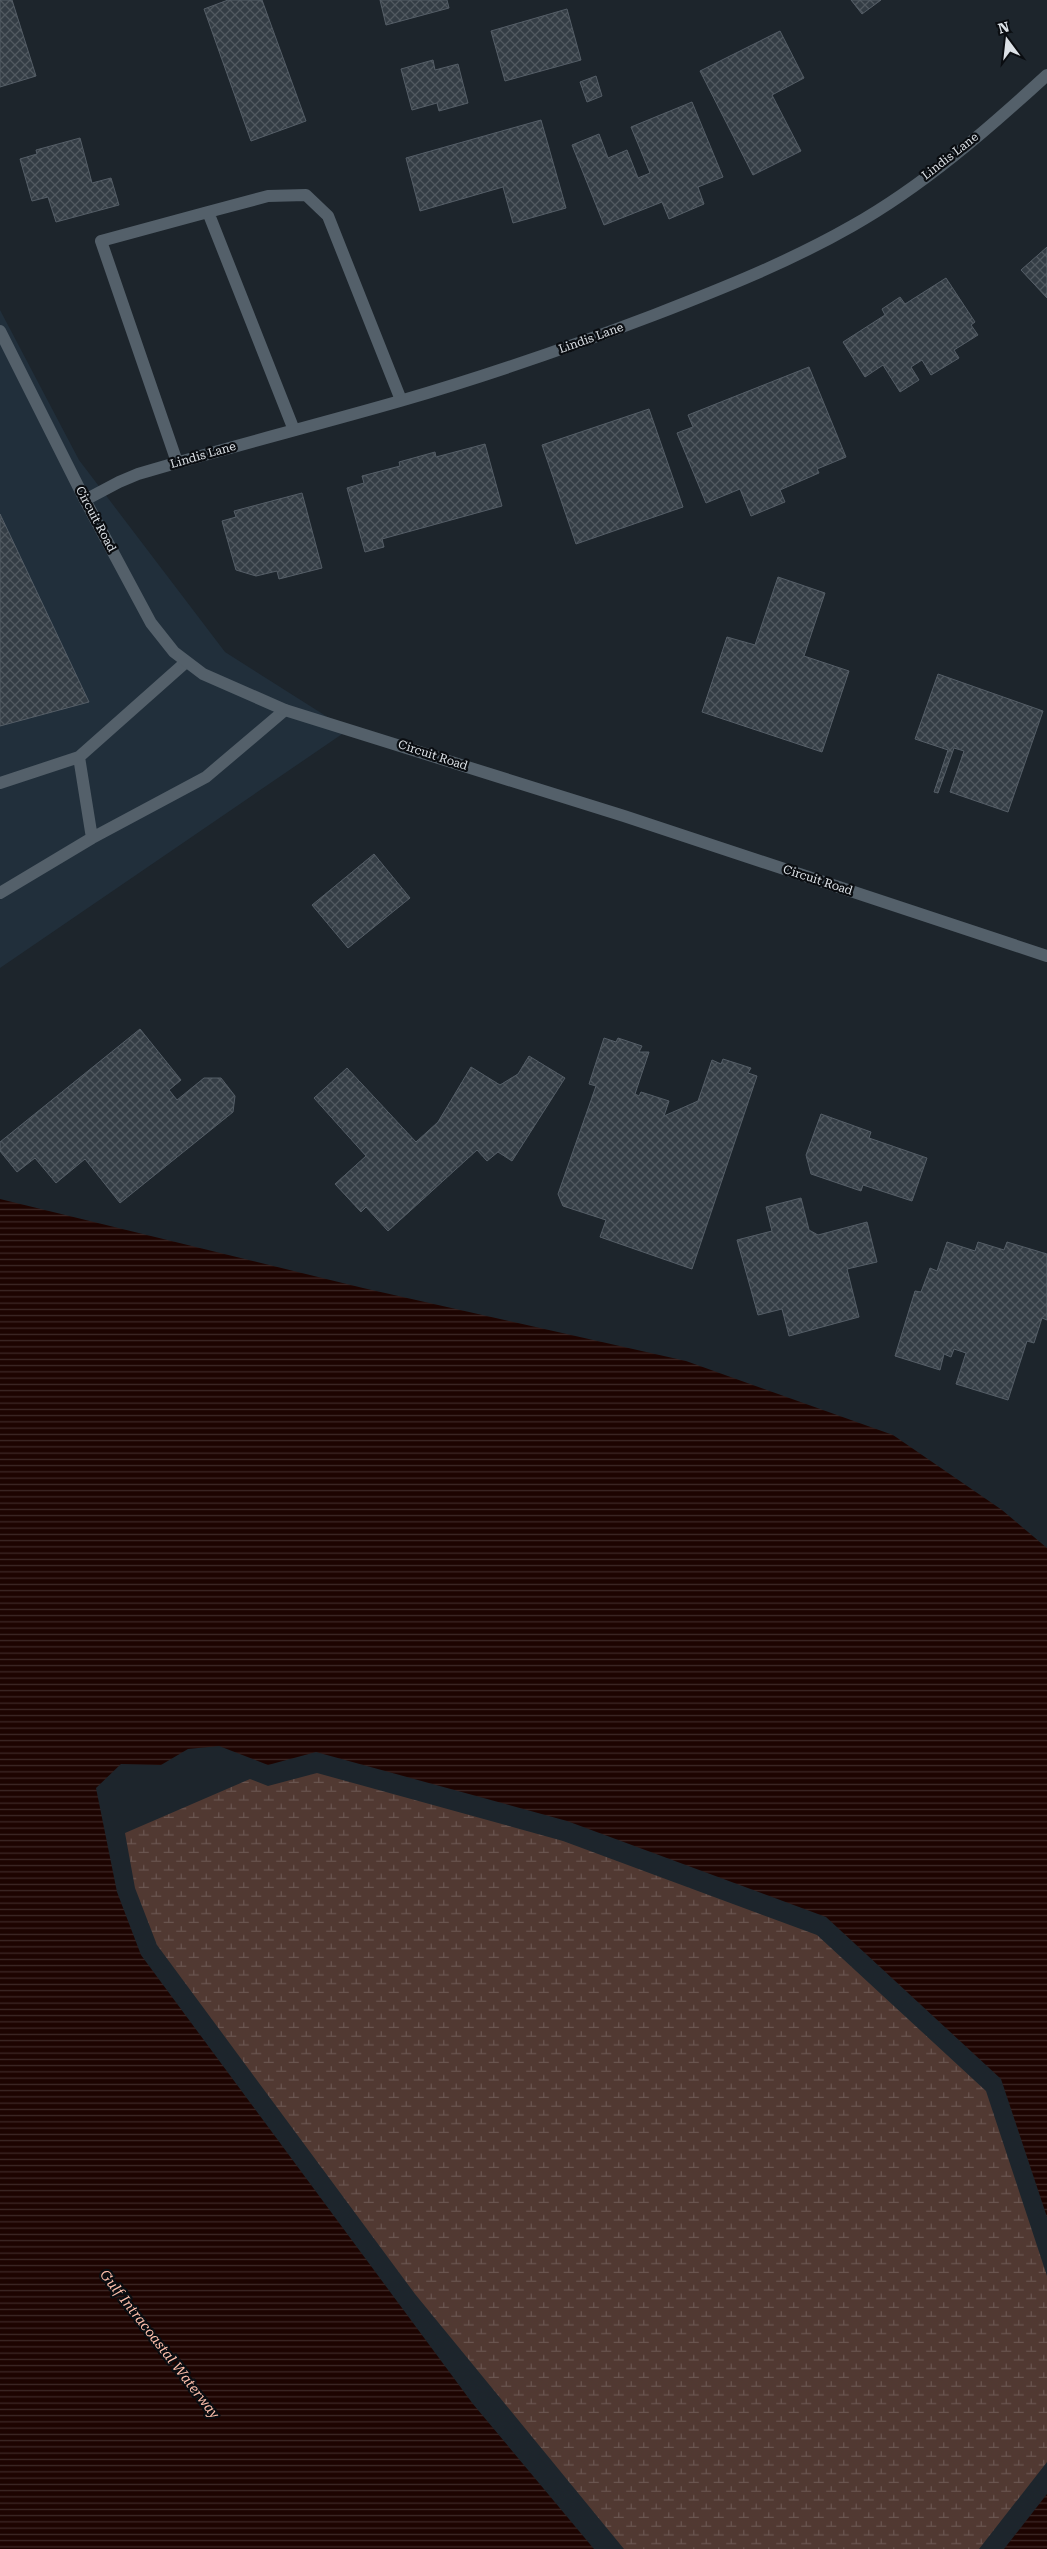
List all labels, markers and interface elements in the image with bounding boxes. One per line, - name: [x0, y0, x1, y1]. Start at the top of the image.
- north arrow: [982, 15, 1032, 65]
- text: N: [996, 18, 1011, 37]
- street label: Lindis Lane: [919, 129, 981, 182]
- street label: Lindis Lane: [557, 320, 626, 356]
- street label: Lindis Lane: [169, 439, 238, 471]
- street label: Circuit Road: [73, 484, 119, 555]
- street label: Circuit Road: [396, 737, 470, 773]
- street label: Circuit Road: [781, 862, 855, 898]
- water label: Gulf Intracoastal Waterway: [97, 2266, 224, 2422]

